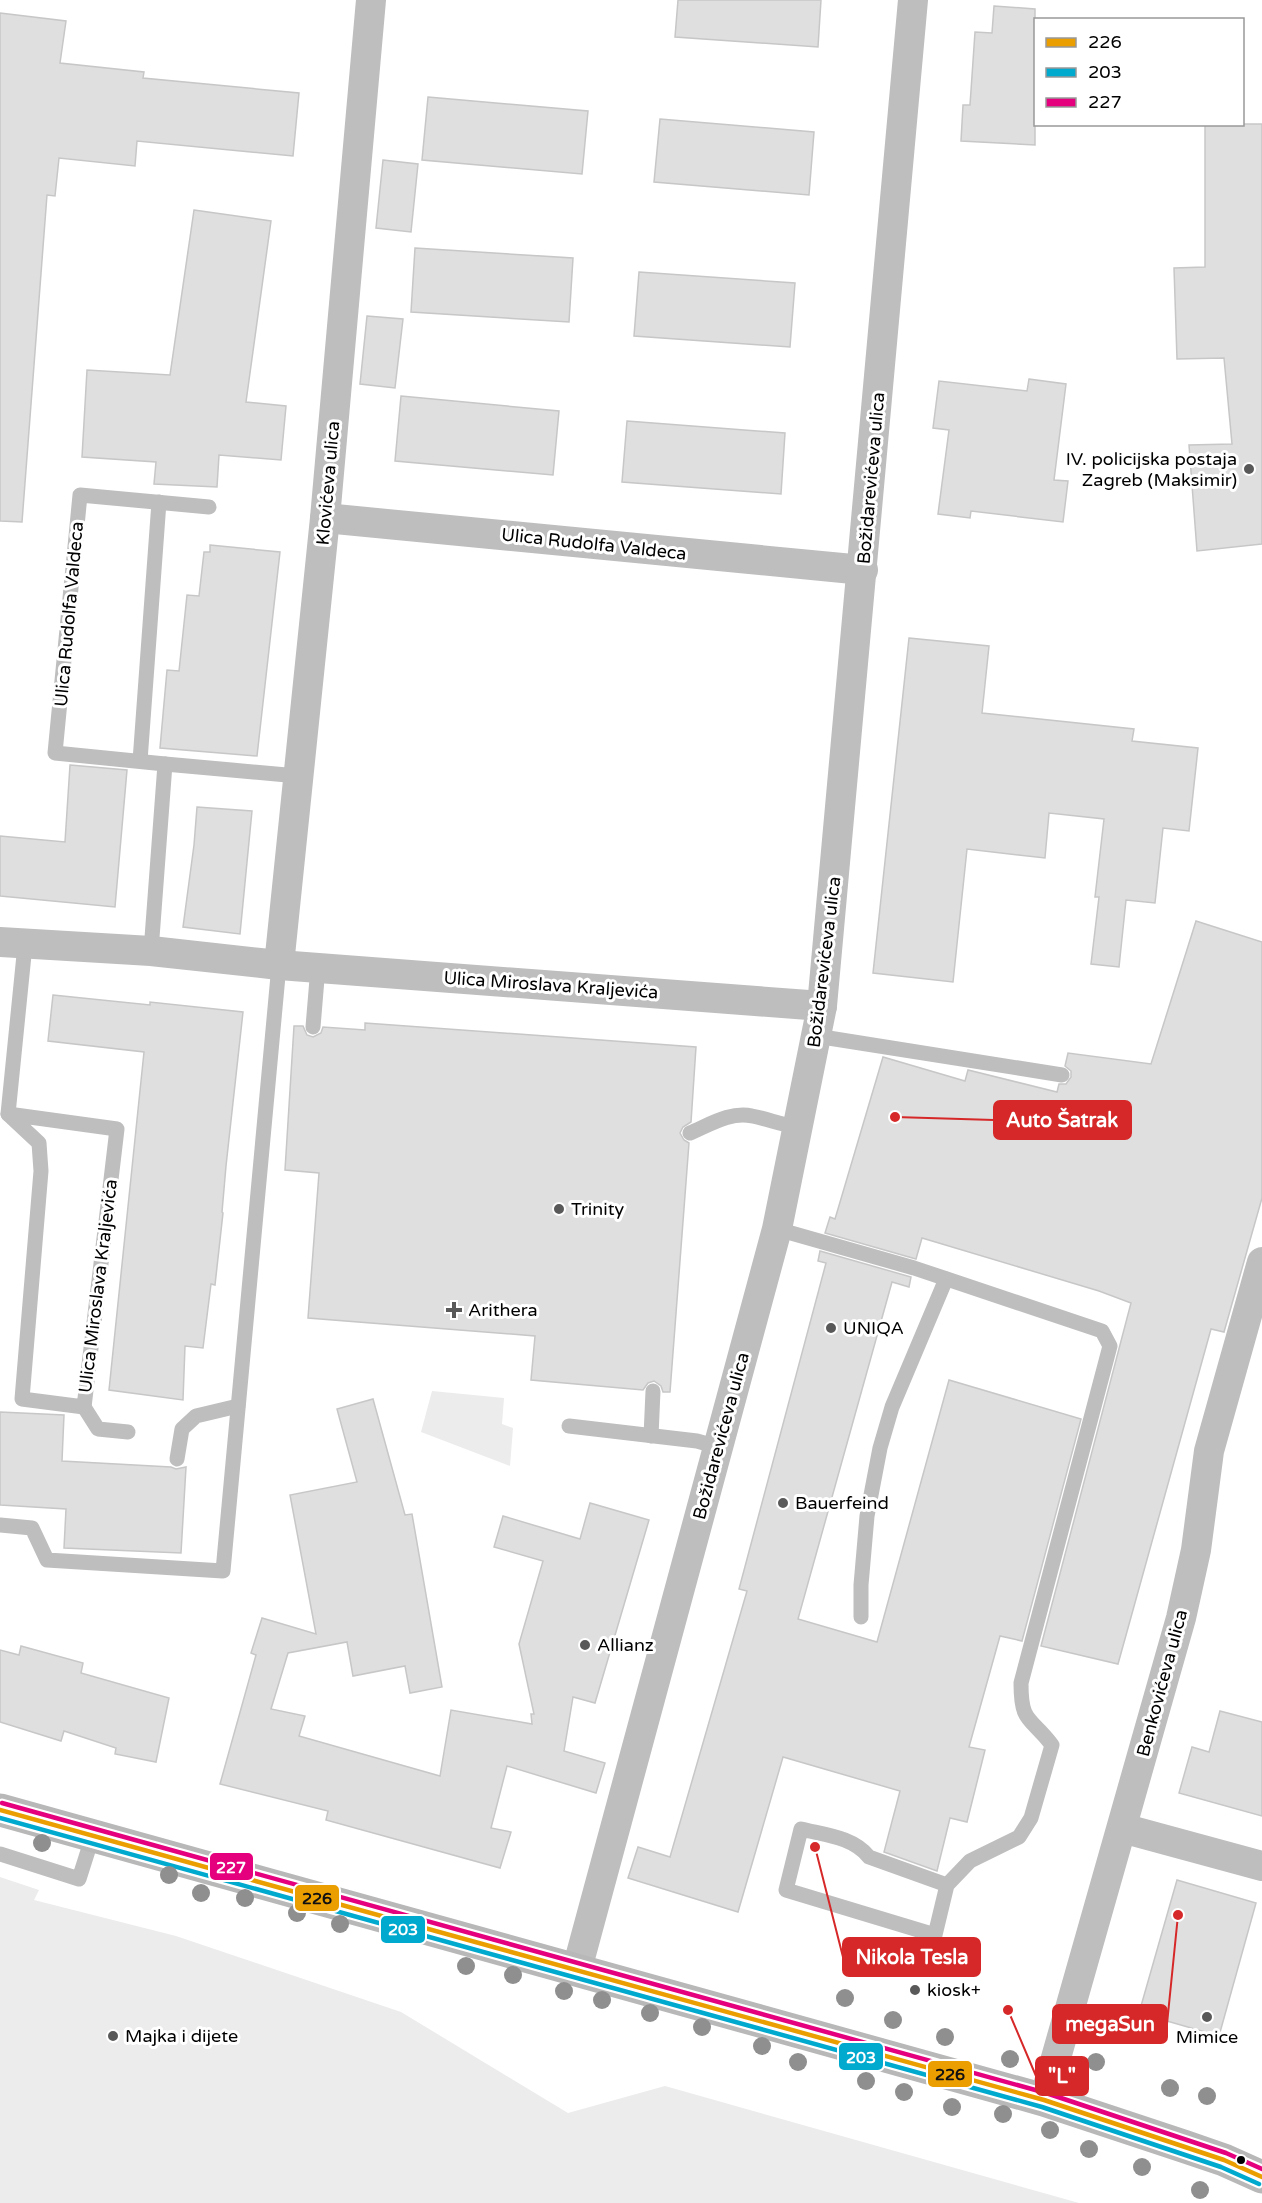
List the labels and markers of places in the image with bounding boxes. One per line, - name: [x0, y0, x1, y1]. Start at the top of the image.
- place label: IV. policijska postaja Zagreb (Maksimir): [1066, 448, 1237, 491]
- marker: IV. policijska postaja Zagreb (Maksimir): [1242, 462, 1256, 476]
- callout: Auto Šatrak: [994, 1101, 1131, 1139]
- place label: Trinity: [571, 1198, 624, 1220]
- marker: Trinity: [552, 1202, 566, 1216]
- place label: Arithera: [468, 1299, 538, 1321]
- marker: Arithera: [445, 1301, 463, 1319]
- place label: UNIQA: [843, 1317, 904, 1339]
- marker: UNIQA: [824, 1321, 838, 1335]
- place label: Bauerfeind: [795, 1492, 889, 1514]
- marker: Bauerfeind: [776, 1496, 790, 1510]
- place label: Allianz: [597, 1634, 654, 1656]
- marker: Allianz: [578, 1638, 592, 1652]
- callout: Nikola Tesla: [843, 1938, 980, 1976]
- place label: kiosk+: [927, 1979, 981, 2001]
- marker: kiosk+: [908, 1983, 922, 1997]
- callout: megaSun: [1053, 2005, 1167, 2043]
- marker: Mimice: [1200, 2010, 1214, 2024]
- place label: Majka i dijete: [125, 2025, 238, 2047]
- place label: Mimice: [1176, 2026, 1238, 2048]
- marker: Majka i dijete: [106, 2029, 120, 2043]
- callout: "L": [1036, 2057, 1088, 2095]
- unlabelled marker: [1235, 2154, 1247, 2166]

